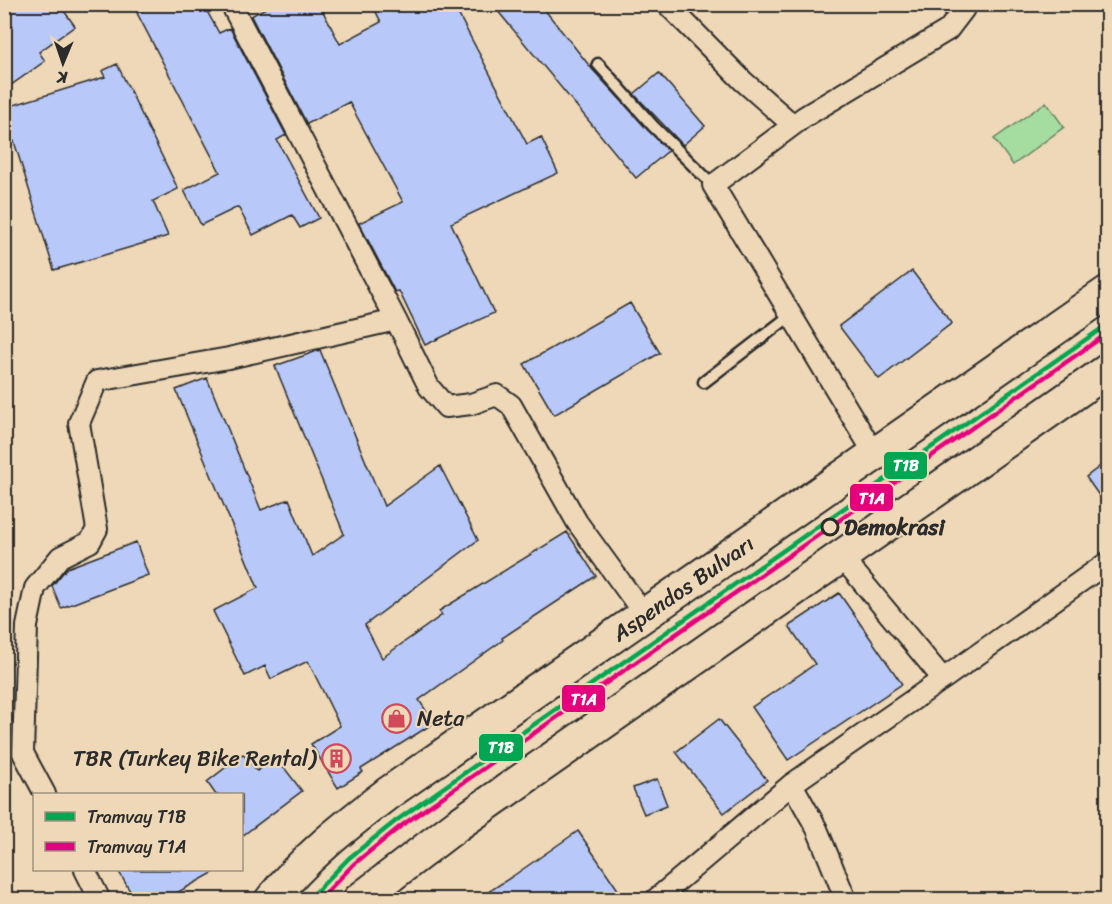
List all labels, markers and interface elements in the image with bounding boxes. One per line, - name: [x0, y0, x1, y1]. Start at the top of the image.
- north arrow: [33, 33, 93, 93]
- text: K: [56, 63, 69, 92]
- line badge: T1B: [883, 451, 928, 480]
- text: T1B: [893, 451, 920, 480]
- line badge: T1A: [849, 483, 894, 512]
- text: T1A: [859, 484, 885, 513]
- place label: Demokrasi: [844, 508, 946, 547]
- marker: Demokrasi: [821, 518, 839, 536]
- street label: Aspendos Bulvarı: [603, 525, 763, 653]
- line badge: T1A: [561, 684, 606, 713]
- text: T1A: [571, 685, 597, 714]
- place label: Neta: [417, 699, 465, 738]
- shop icon: Neta: [380, 702, 412, 734]
- line badge: T1B: [478, 733, 524, 762]
- text: T1B: [488, 733, 515, 762]
- place label: TBR (Turkey Bike Rental): [73, 739, 317, 778]
- building icon: TBR (Turkey Bike Rental): [321, 742, 353, 774]
- legend: [33, 793, 243, 871]
- text: Tramvay T1B: [87, 801, 186, 833]
- text: Tramvay T1A: [87, 831, 187, 863]

